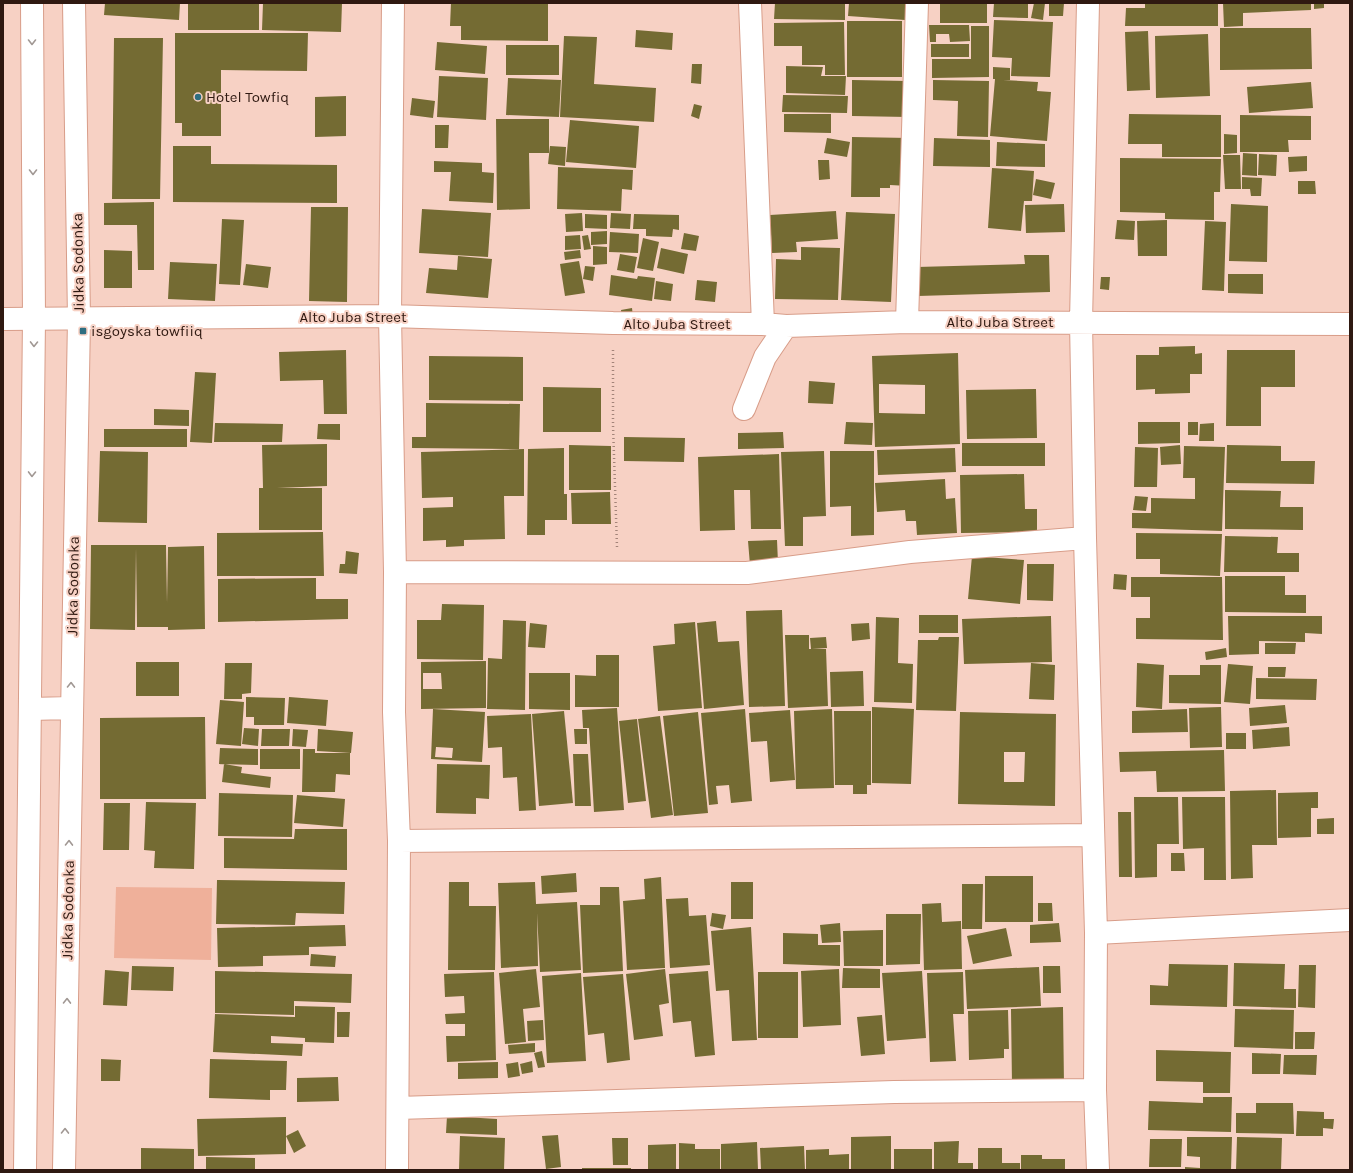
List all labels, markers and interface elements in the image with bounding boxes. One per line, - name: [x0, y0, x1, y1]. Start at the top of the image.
- one-way arrow: [28, 39, 36, 45]
- place label: Hotel Towfiq: [206, 88, 289, 106]
- marker: Hotel Towfiq: [193, 92, 203, 102]
- one-way arrow: [29, 169, 37, 175]
- street label: Jidka Sodonka: [68, 213, 88, 313]
- street label: Alto Juba Street: [299, 308, 407, 326]
- street label: Alto Juba Street: [946, 313, 1054, 331]
- street label: Alto Juba Street: [623, 315, 731, 333]
- place label: isgoyska towfiiq: [91, 322, 203, 340]
- marker: isgoyska towfiiq: [78, 326, 88, 336]
- one-way arrow: [30, 341, 38, 347]
- one-way arrow: [28, 471, 36, 477]
- street label: Jidka Sodonka: [63, 536, 83, 636]
- one-way arrow: [67, 682, 76, 688]
- one-way arrow: [65, 840, 73, 846]
- street label: Jidka Sodonka: [58, 860, 78, 960]
- one-way arrow: [63, 998, 71, 1004]
- one-way arrow: [61, 1128, 69, 1134]

